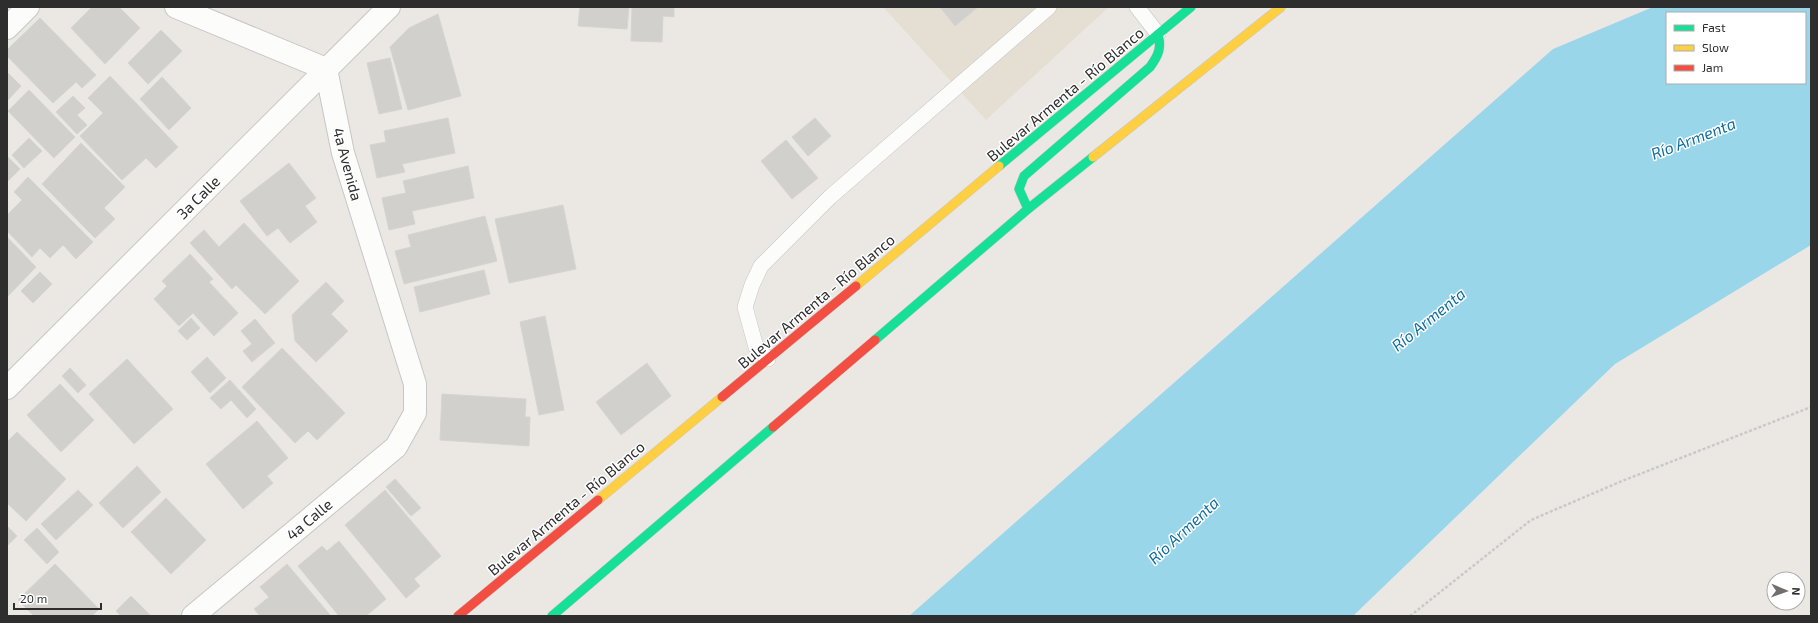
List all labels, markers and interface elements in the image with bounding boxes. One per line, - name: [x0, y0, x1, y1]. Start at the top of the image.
- legend: [1666, 12, 1806, 84]
- text: Fast: [1702, 20, 1726, 34]
- street label: Bulevar Armenta - Río Blanco: [983, 23, 1147, 165]
- text: Slow: [1702, 40, 1729, 54]
- text: Jam: [1702, 60, 1723, 74]
- water label: Río Armenta: [1648, 113, 1738, 163]
- street label: 4a Avenida: [330, 126, 366, 202]
- street label: 3a Calle: [173, 172, 223, 222]
- street label: Bulevar Armenta - Río Blanco: [734, 230, 898, 372]
- water label: Río Armenta: [1387, 284, 1469, 354]
- street label: Bulevar Armenta - Río Blanco: [484, 437, 648, 579]
- water label: Río Armenta: [1144, 493, 1222, 567]
- street label: 4a Calle: [282, 495, 336, 543]
- north arrow: [1766, 571, 1806, 611]
- scale bar: [14, 585, 101, 611]
- text: N: [1790, 587, 1803, 596]
- text: 20 m: [20, 591, 47, 605]

